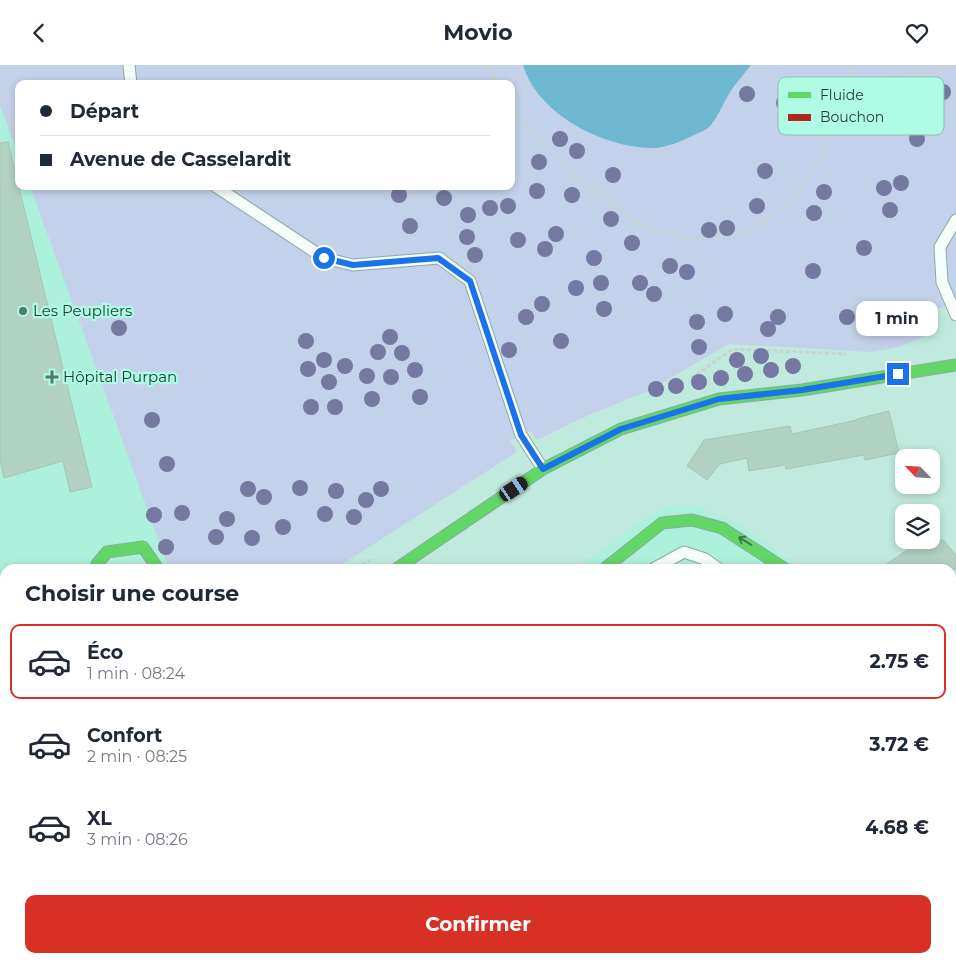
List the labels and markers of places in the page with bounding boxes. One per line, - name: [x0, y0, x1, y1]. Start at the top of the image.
- place label: Les Peupliers: [33, 301, 132, 320]
- marker: Les Peupliers: [17, 305, 29, 317]
- place label: Hôpital Purpan: [63, 367, 177, 386]
- marker: Hôpital Purpan: [45, 370, 59, 384]

